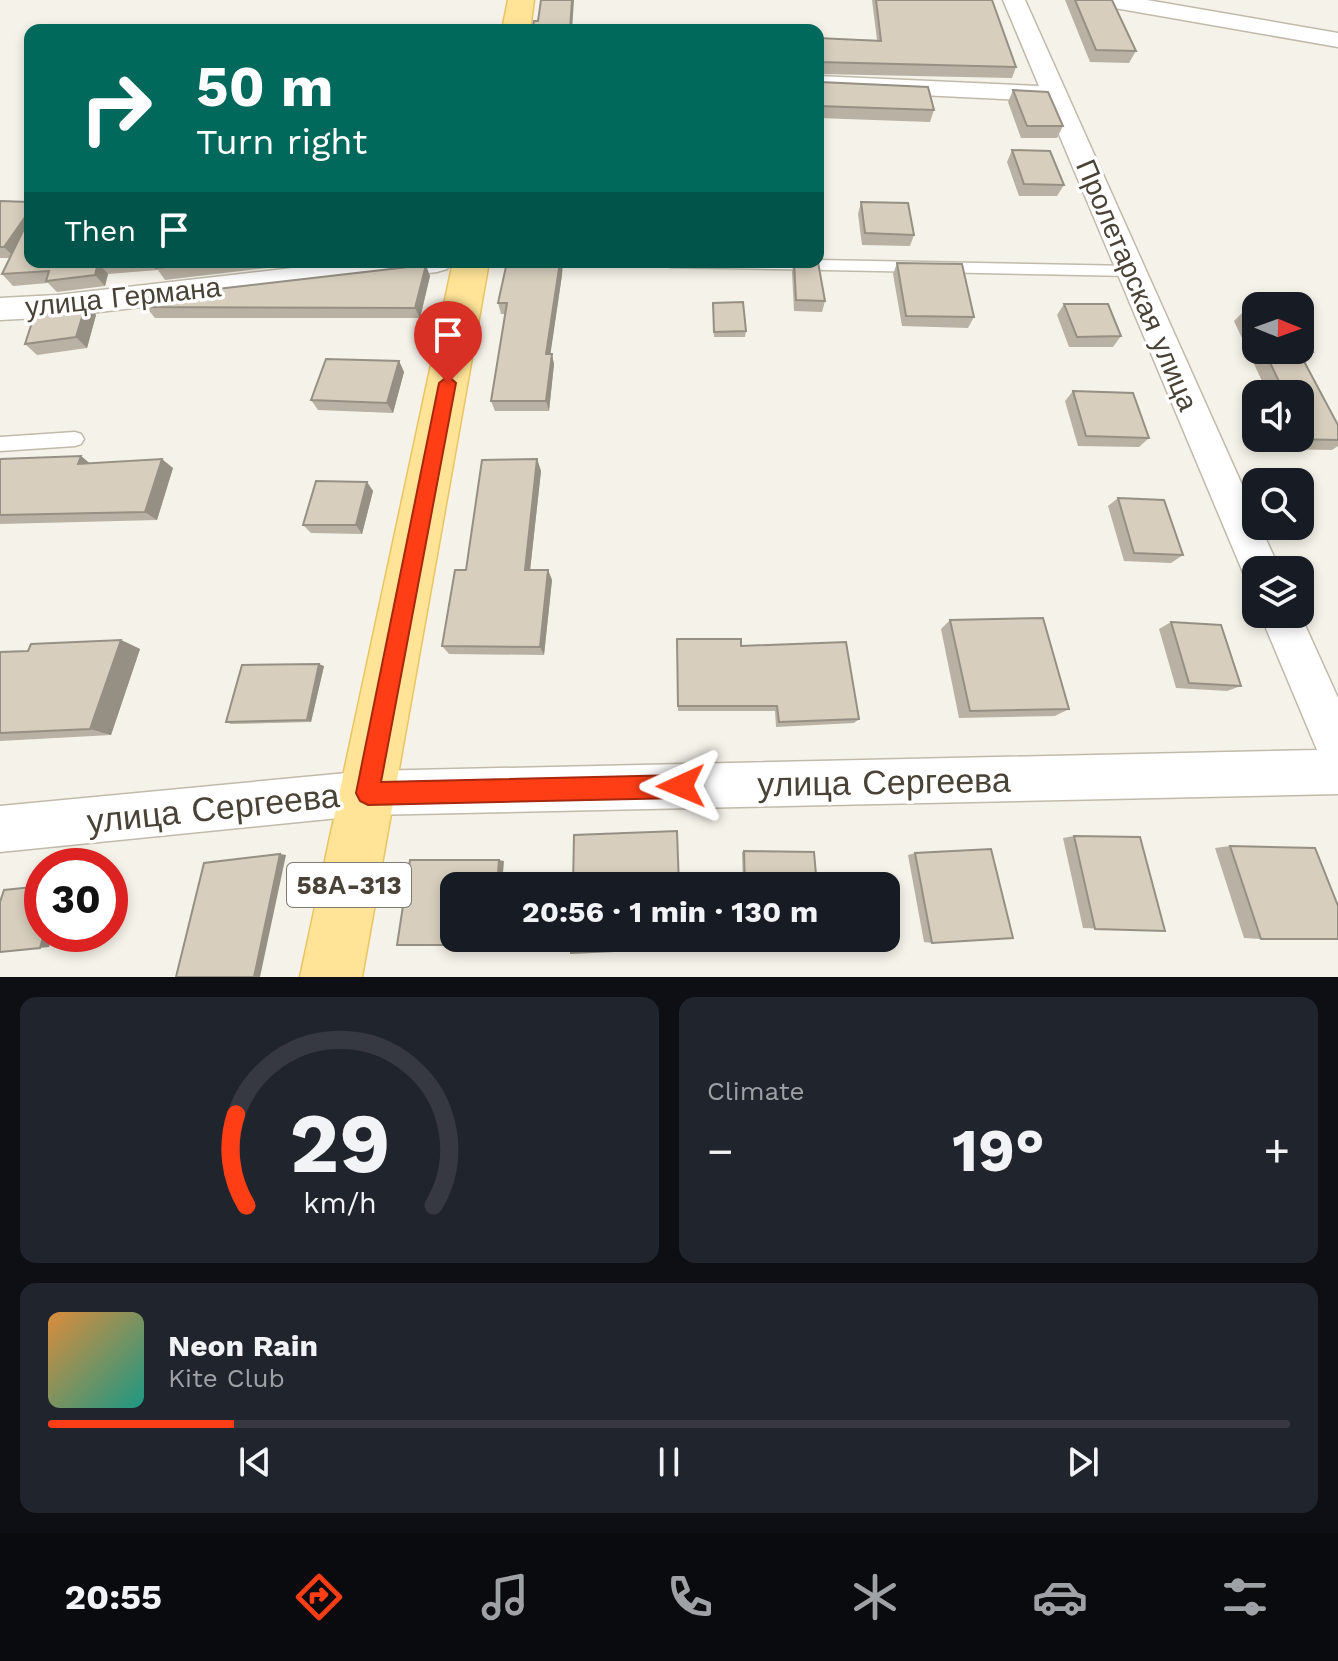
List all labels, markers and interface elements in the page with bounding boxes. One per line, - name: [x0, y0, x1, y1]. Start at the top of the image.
- text: 50 m: [196, 54, 333, 120]
- icon: right: [64, 56, 168, 160]
- text: Turn right: [196, 121, 367, 163]
- street label: Пролетарская улица: [1069, 155, 1205, 416]
- icon: arrive: [152, 208, 196, 252]
- text: Then: [64, 213, 136, 248]
- street label: улица Германа: [23, 270, 223, 324]
- north arrow: [1242, 292, 1314, 364]
- map controls: [1242, 292, 1314, 628]
- pin: [414, 301, 482, 383]
- icon: arrive: [426, 313, 470, 357]
- button: sound: [1242, 380, 1314, 452]
- button: search: [1242, 468, 1314, 540]
- button: layers: [1242, 556, 1314, 628]
- position arrow: [639, 744, 723, 828]
- street label: улица Сергеева: [757, 760, 1011, 804]
- street label: улица Сергеева: [85, 775, 341, 841]
- speed limit sign: 30: [24, 848, 128, 952]
- road number: 58А-313: [287, 863, 411, 907]
- text: 20:56 · 1 min · 130 m: [522, 894, 818, 929]
- text: Climate: [707, 1076, 805, 1106]
- text: 29: [289, 1095, 390, 1192]
- text: 19°: [952, 1115, 1045, 1186]
- text: −: [707, 1125, 734, 1177]
- text: +: [1263, 1125, 1290, 1177]
- text: km/h: [303, 1186, 376, 1220]
- text: Neon Rain: [168, 1328, 318, 1363]
- text: Kite Club: [168, 1363, 285, 1393]
- icon: previous: [233, 1440, 277, 1484]
- icon: pause: [647, 1440, 691, 1484]
- icon: next: [1061, 1440, 1105, 1484]
- icon: directions: [291, 1569, 347, 1625]
- icon: music: [477, 1569, 533, 1625]
- icon: phone: [662, 1569, 718, 1625]
- icon: climate: [847, 1569, 903, 1625]
- icon: car: [1032, 1569, 1088, 1625]
- icon: filters: [1217, 1569, 1273, 1625]
- text: 20:55: [65, 1576, 162, 1618]

